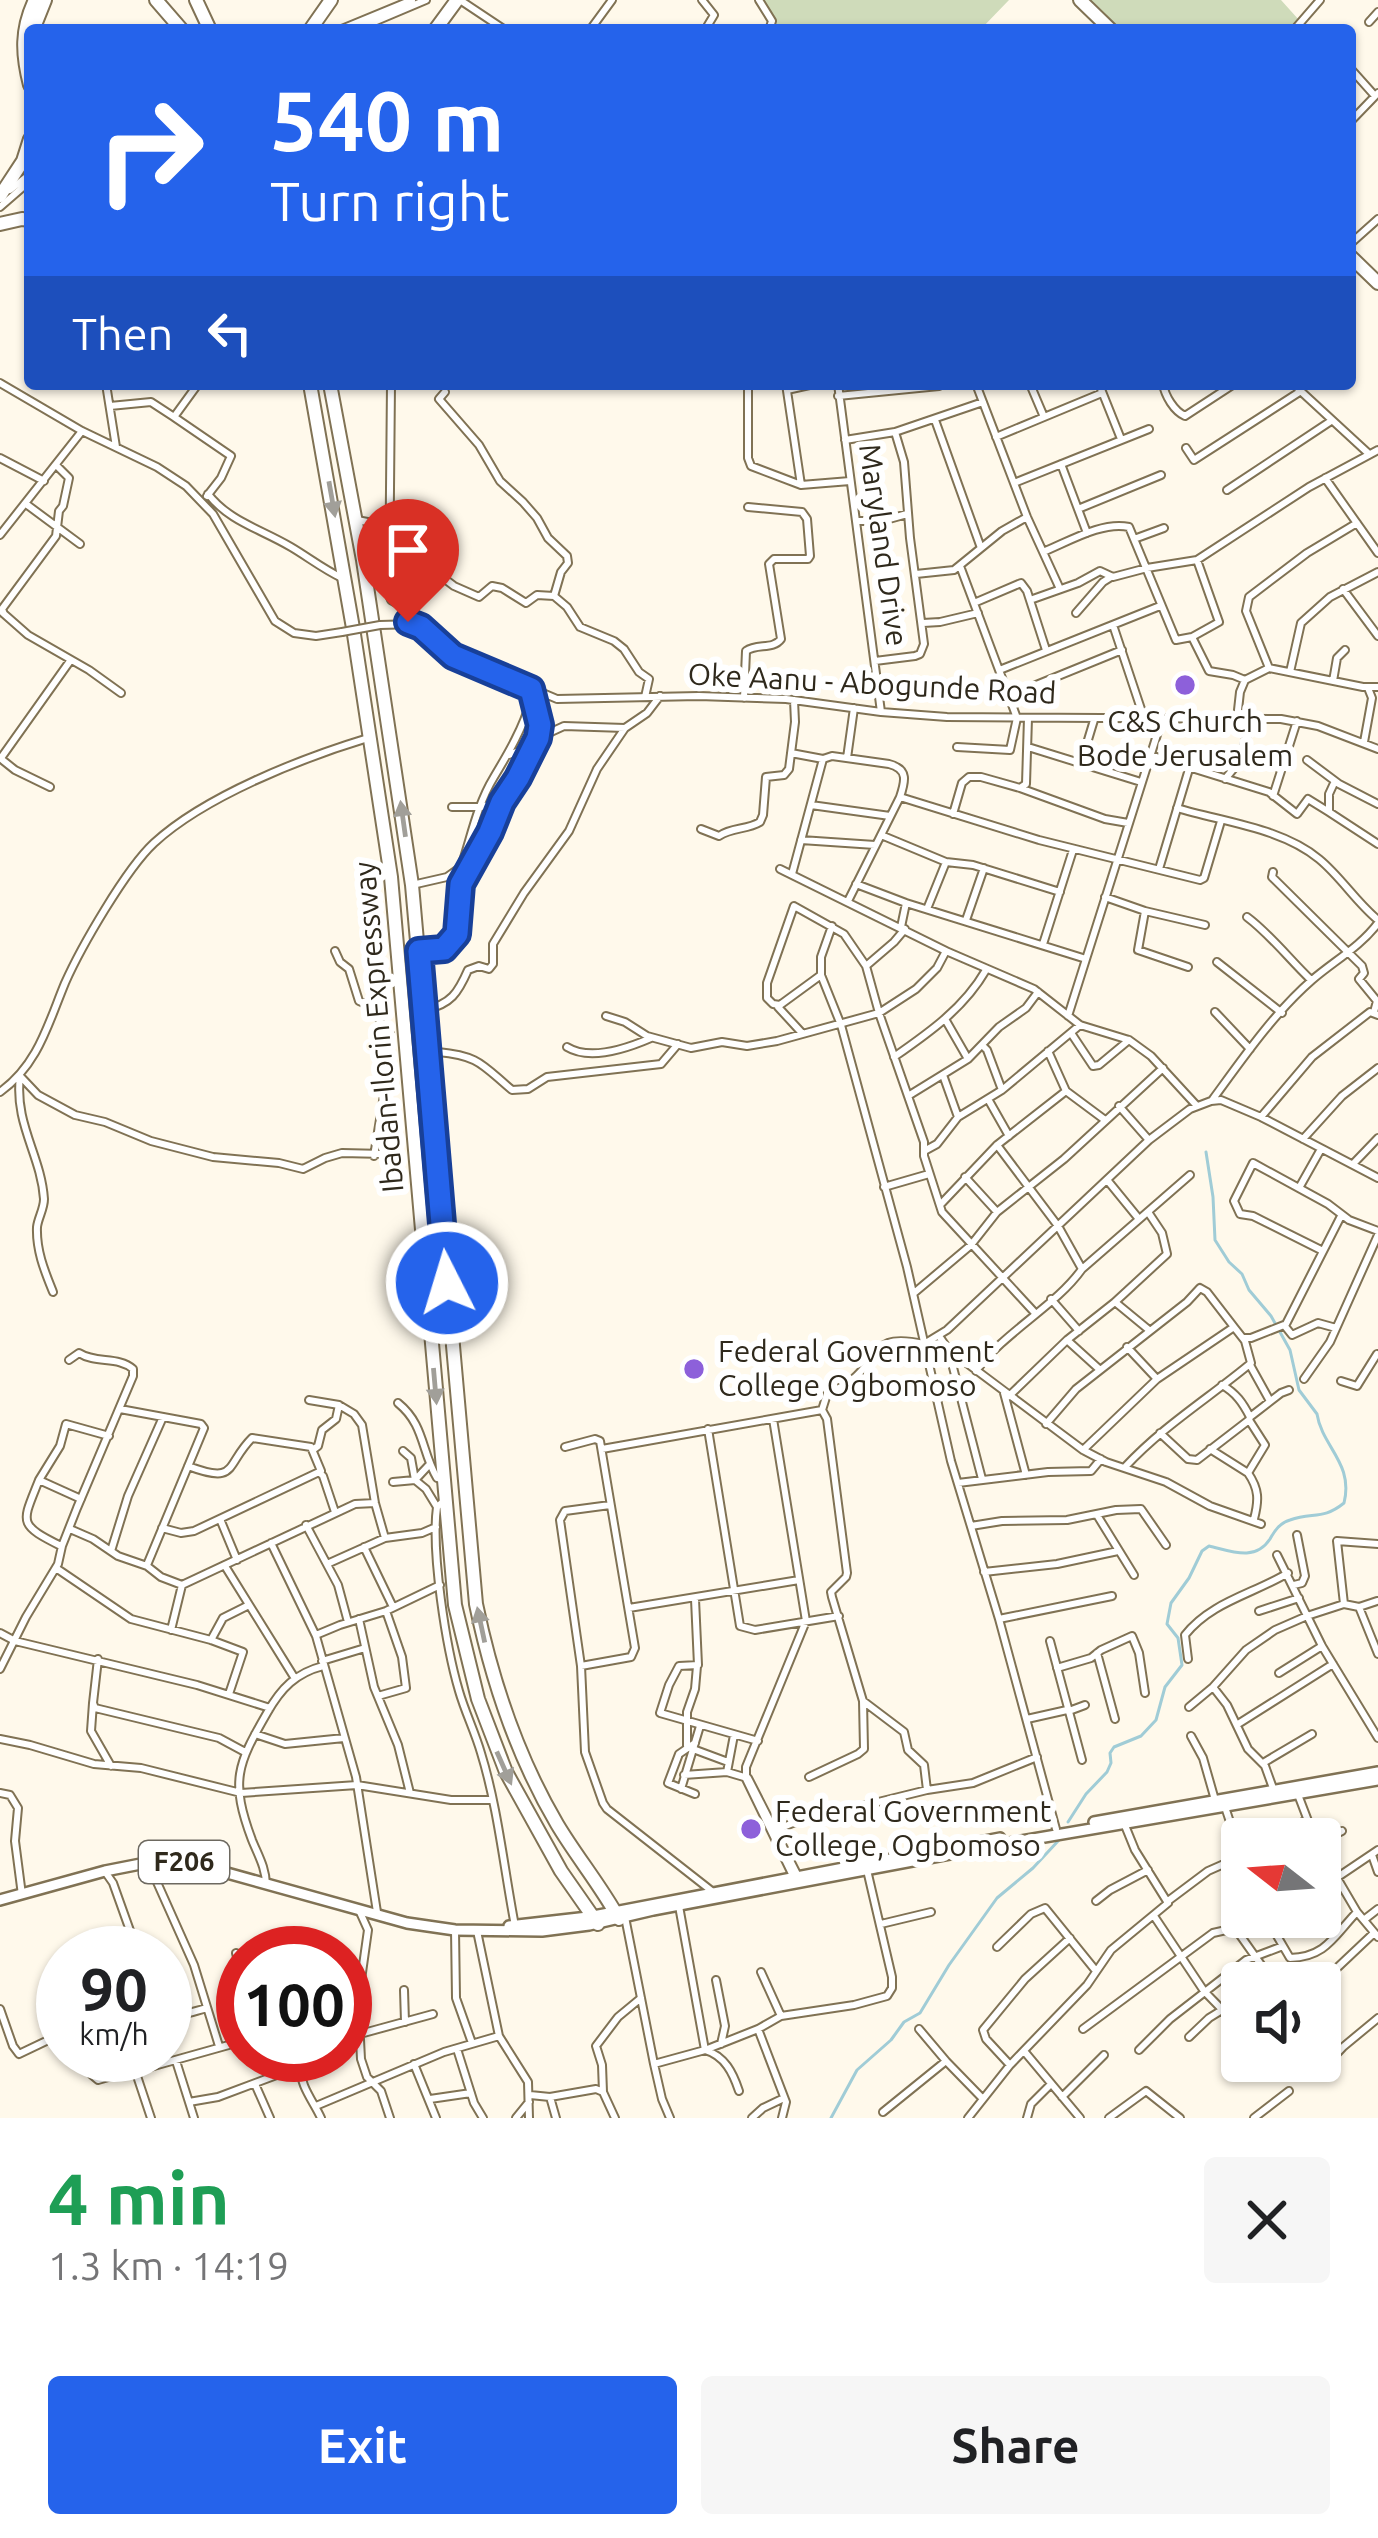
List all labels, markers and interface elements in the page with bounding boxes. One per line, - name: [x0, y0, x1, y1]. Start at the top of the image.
- icon: right: [72, 72, 228, 228]
- text: 540 m: [270, 73, 504, 167]
- text: Turn right: [270, 171, 510, 231]
- icon: left: [197, 300, 263, 366]
- text: Then: [72, 308, 173, 359]
- street label: Maryland Drive: [853, 442, 915, 648]
- one-way arrow: [322, 481, 341, 518]
- pin: [357, 499, 459, 622]
- icon: arrive: [375, 517, 441, 583]
- street label: Oke Aanu - Abogunde Road: [687, 656, 1057, 710]
- marker: C&S Church Bode Jerusalem: [1172, 672, 1198, 698]
- place label: C&S Church Bode Jerusalem: [1077, 704, 1293, 772]
- one-way arrow: [393, 800, 412, 837]
- street label: Ibadan-Ilorin Expressway: [347, 860, 409, 1194]
- position arrow: [384, 1220, 510, 1346]
- place label: Federal Government College Ogbomoso: [718, 1334, 995, 1402]
- marker: Federal Government College Ogbomoso: [681, 1356, 707, 1382]
- one-way arrow: [426, 1368, 445, 1405]
- one-way arrow: [470, 1606, 489, 1644]
- one-way arrow: [495, 1751, 515, 1786]
- place label: Federal Government College, Ogbomoso: [775, 1794, 1052, 1862]
- marker: Federal Government College, Ogbomoso: [738, 1816, 764, 1842]
- north arrow: [1221, 1818, 1341, 1938]
- map controls: [1221, 1818, 1341, 2082]
- road number: F206: [139, 1841, 229, 1883]
- speed limit sign: 100: [216, 1926, 372, 2082]
- text: 90: [80, 1955, 148, 2022]
- button: sound: [1221, 1962, 1341, 2082]
- text: km/h: [79, 2017, 149, 2051]
- button: close: [1204, 2157, 1330, 2283]
- text: 4 min: [48, 2158, 230, 2239]
- text: 1.3 km · 14:19: [48, 2244, 289, 2287]
- button: Exit: [48, 2376, 677, 2514]
- button: Share: [701, 2376, 1330, 2514]

